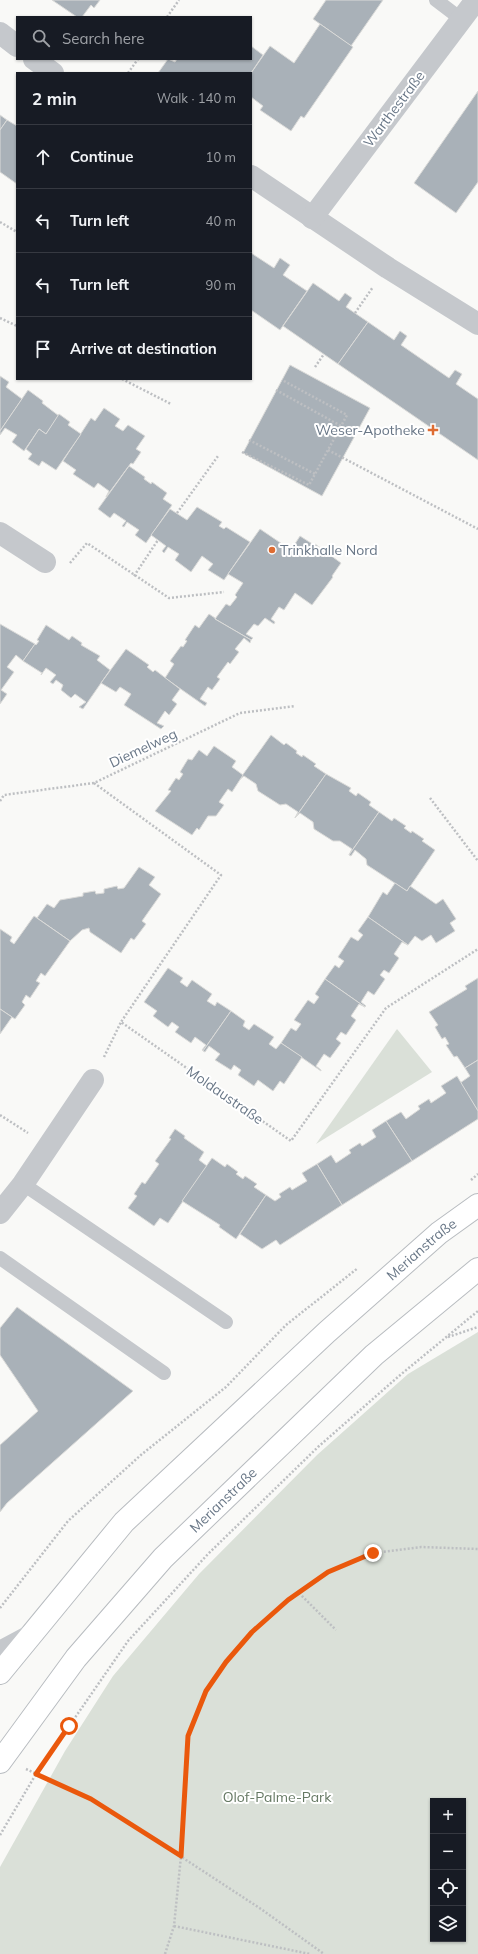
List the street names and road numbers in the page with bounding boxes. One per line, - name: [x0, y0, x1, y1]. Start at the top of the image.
- street label: Warthestraße: [359, 67, 429, 151]
- street label: Diemelweg: [106, 724, 180, 772]
- street label: Moldaustraße: [183, 1062, 267, 1128]
- street label: Merianstraße: [383, 1214, 460, 1284]
- street label: Merianstraße: [186, 1464, 261, 1536]

